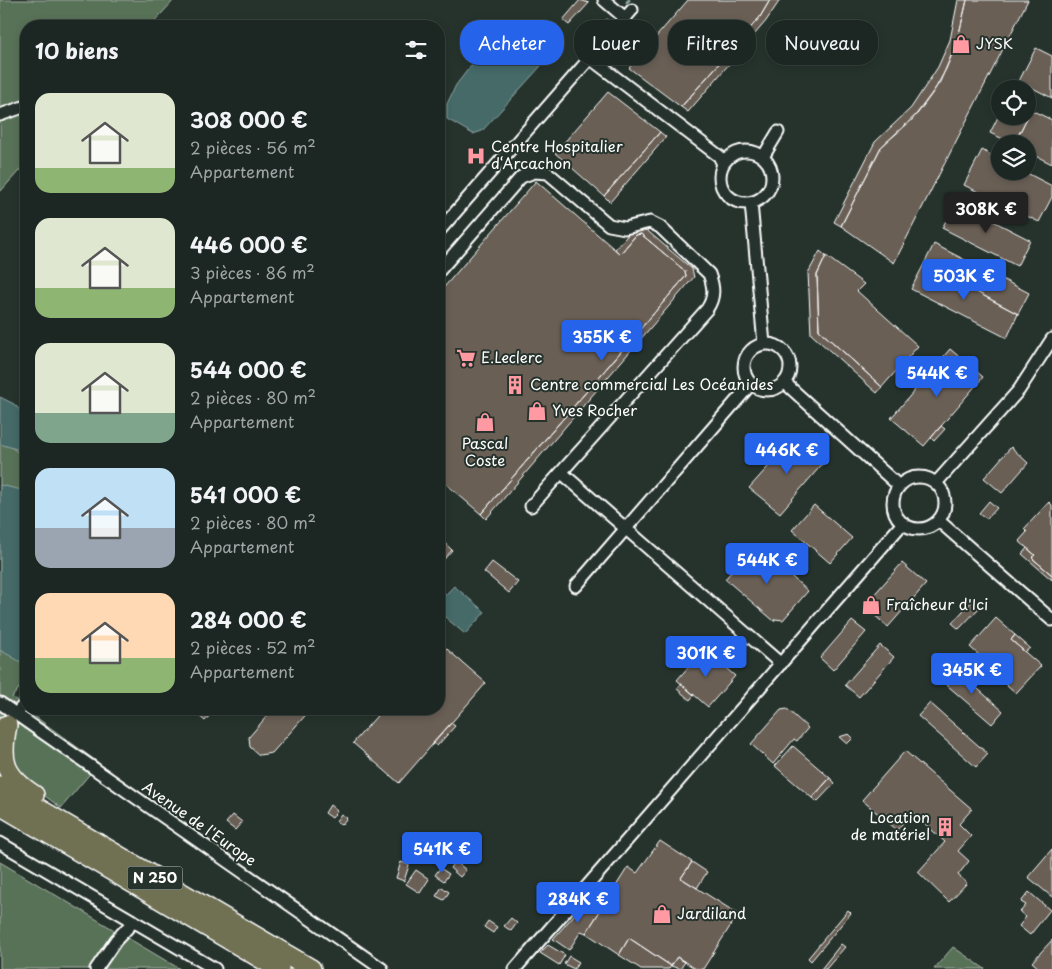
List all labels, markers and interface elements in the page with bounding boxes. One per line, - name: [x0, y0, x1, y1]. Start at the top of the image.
- chip: Acheter: [460, 20, 564, 65]
- chip: Louer: [574, 20, 658, 65]
- chip: Filtres: [668, 20, 756, 65]
- chip: Nouveau: [766, 20, 878, 65]
- place label: JYSK: [976, 31, 1013, 54]
- shop icon: JYSK: [950, 33, 972, 55]
- text: 10 biens: [35, 34, 119, 66]
- icon: filters: [402, 36, 430, 64]
- map controls: [991, 80, 1036, 180]
- button: locate: [991, 80, 1036, 125]
- text: 308 000 €: [190, 103, 308, 135]
- icon: home: [75, 113, 135, 173]
- place label: Centre Hospitalier d‘Arcachon: [491, 134, 624, 174]
- text: 2 pièces · 56 m²: [190, 135, 316, 159]
- button: layers: [991, 135, 1036, 180]
- hospital icon: Centre Hospitalier d‘Arcachon: [465, 145, 487, 167]
- text: Appartement: [190, 159, 294, 183]
- pin: 308K €: [945, 192, 1027, 234]
- text: 308K €: [955, 196, 1017, 220]
- text: 446 000 €: [190, 228, 308, 260]
- icon: home: [75, 238, 135, 298]
- pin: 503K €: [923, 258, 1005, 301]
- text: 3 pièces · 86 m²: [190, 260, 315, 284]
- text: 503K €: [933, 263, 995, 287]
- text: Appartement: [190, 284, 294, 308]
- pin: 355K €: [561, 320, 643, 362]
- text: 355K €: [572, 324, 632, 348]
- place label: E.Leclerc: [481, 345, 543, 368]
- supermarket icon: E.Leclerc: [455, 347, 477, 369]
- text: 544 000 €: [190, 353, 307, 385]
- pin: 544K €: [896, 356, 978, 398]
- text: 544K €: [906, 360, 968, 384]
- icon: home: [75, 363, 135, 423]
- place label: Centre commercial Les Océanides: [530, 372, 773, 395]
- building icon: Centre commercial Les Océanides: [504, 374, 526, 396]
- text: 2 pièces · 80 m²: [190, 385, 316, 409]
- place label: Yves Rocher: [552, 398, 637, 421]
- shop icon: Yves Rocher: [526, 400, 548, 422]
- text: Appartement: [190, 409, 294, 433]
- shop icon: Pascal Coste: [474, 411, 496, 433]
- place label: Pascal Coste: [462, 431, 508, 471]
- pin: 446K €: [746, 432, 828, 475]
- text: 446K €: [755, 437, 819, 461]
- text: 541 000 €: [190, 478, 301, 510]
- icon: home: [75, 488, 135, 548]
- text: 2 pièces · 80 m²: [190, 510, 316, 534]
- text: Appartement: [190, 534, 294, 558]
- pin: 544K €: [726, 542, 808, 585]
- text: 544K €: [736, 547, 798, 571]
- place label: Fraîcheur d'Ici: [886, 592, 988, 615]
- shop icon: Fraîcheur d'Ici: [860, 594, 882, 616]
- text: 284 000 €: [190, 603, 307, 635]
- icon: home: [75, 613, 135, 673]
- text: 2 pièces · 52 m²: [190, 635, 315, 659]
- pin: 301K €: [665, 636, 747, 678]
- text: 301K €: [676, 640, 736, 664]
- pin: 345K €: [931, 652, 1013, 695]
- text: 345K €: [942, 657, 1002, 681]
- text: Appartement: [190, 659, 294, 683]
- street label: Avenue de l'Europe: [138, 775, 262, 871]
- place label: Location de matériel: [851, 805, 930, 845]
- building icon: Location de matériel: [934, 816, 956, 838]
- pin: 541K €: [401, 832, 483, 874]
- text: 541K €: [413, 836, 471, 860]
- road number: N 250: [128, 866, 182, 890]
- pin: 284K €: [537, 882, 619, 924]
- text: 284K €: [547, 886, 609, 910]
- place label: Jardiland: [677, 901, 746, 924]
- shop icon: Jardiland: [651, 903, 673, 925]

